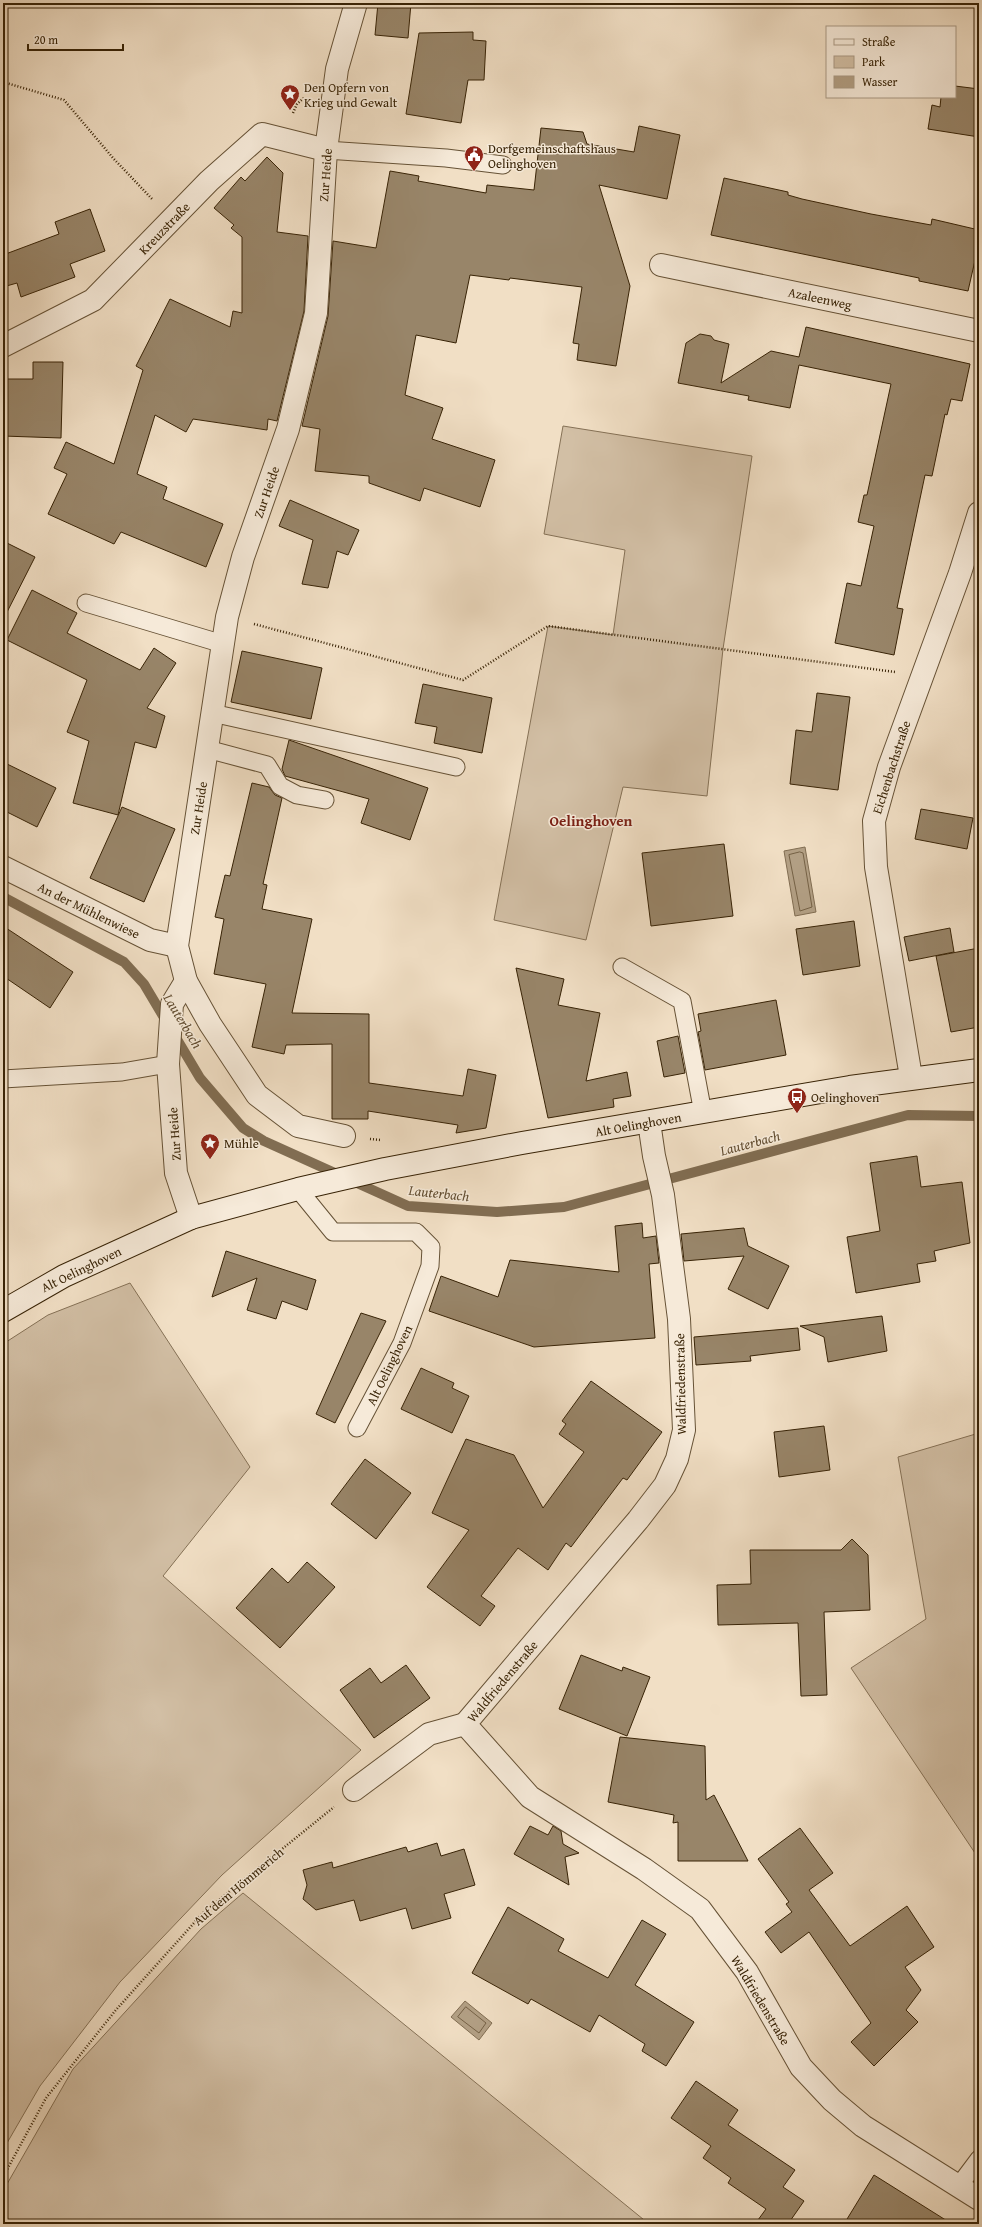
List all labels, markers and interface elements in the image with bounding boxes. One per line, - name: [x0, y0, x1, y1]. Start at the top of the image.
- scale bar: [28, 26, 123, 52]
- legend: [826, 26, 956, 98]
- text: 20 m: [34, 31, 58, 48]
- text: Straße: [862, 33, 896, 50]
- text: Park: [862, 53, 886, 70]
- text: Wasser: [862, 73, 898, 90]
- place label: Den Opfern von Krieg und Gewalt: [304, 78, 398, 112]
- place icon: Den Opfern von Krieg und Gewalt: [279, 83, 301, 111]
- place label: Dorfgemeinschaftshaus Oelinghoven: [488, 139, 616, 173]
- public building icon: Dorfgemeinschaftshaus Oelinghoven: [463, 144, 485, 172]
- street label: Zur Heide: [314, 148, 337, 202]
- street label: Kreuzstraße: [134, 198, 194, 259]
- street label: Azaleenweg: [786, 283, 854, 315]
- street label: Zur Heide: [249, 464, 284, 521]
- street label: Eichenbachstraße: [867, 718, 916, 816]
- street label: Zur Heide: [185, 780, 212, 836]
- district label: Oelinghoven: [550, 810, 633, 831]
- street label: An der Mühlenwiese: [34, 877, 143, 943]
- water label: Lauterbach: [158, 989, 207, 1052]
- bus stop icon: Oelinghoven: [786, 1086, 808, 1114]
- place label: Oelinghoven: [811, 1088, 880, 1107]
- street label: Zur Heide: [163, 1107, 186, 1161]
- street label: Alt Oelinghoven: [593, 1107, 683, 1141]
- water label: Lauterbach: [717, 1125, 782, 1161]
- place icon: Mühle: [199, 1132, 221, 1160]
- place label: Mühle: [224, 1134, 259, 1153]
- water label: Lauterbach: [407, 1180, 470, 1206]
- street label: Alt Oelinghoven: [38, 1241, 125, 1297]
- street label: Alt Oelinghoven: [362, 1321, 417, 1409]
- street label: Waldfriedenstraße: [670, 1333, 691, 1435]
- street label: Waldfriedenstraße: [462, 1636, 542, 1726]
- street label: Auf dem Hömmerich: [189, 1842, 288, 1930]
- street label: Waldfriedenstraße: [726, 1952, 795, 2049]

